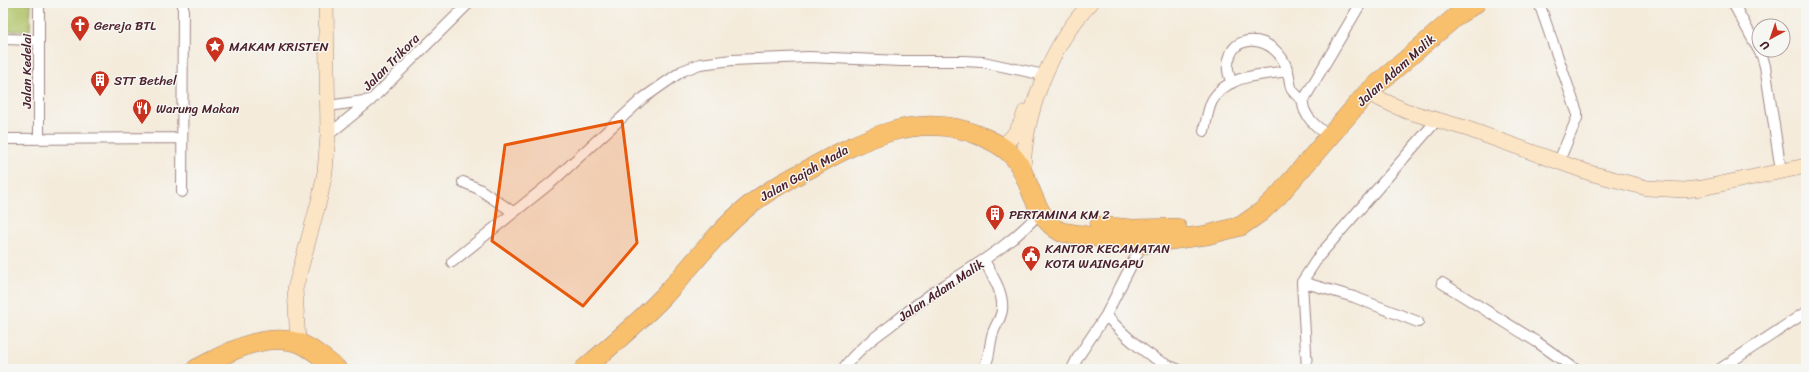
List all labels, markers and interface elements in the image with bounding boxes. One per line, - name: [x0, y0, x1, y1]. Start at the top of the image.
- church icon: Gereja BTL: [69, 14, 91, 42]
- place label: Gereja BTL: [94, 14, 156, 37]
- north arrow: [1751, 18, 1791, 58]
- street label: Jalan Trikora: [356, 27, 426, 97]
- street label: Jalan Adam Malik: [1350, 28, 1441, 113]
- street label: Jalan Kedelai: [15, 33, 38, 109]
- place icon: MAKAM KRISTEN: [204, 35, 226, 63]
- place label: MAKAM KRISTEN: [229, 35, 329, 58]
- text: U: [1755, 35, 1774, 55]
- building icon: STT Bethel: [89, 69, 111, 97]
- place label: STT Bethel: [114, 69, 177, 92]
- restaurant icon: Warung Makan: [131, 97, 153, 125]
- place label: Warung Makan: [156, 97, 239, 120]
- street label: Jalan Gajah Mada: [755, 138, 853, 208]
- building icon: PERTAMINA KM 2: [984, 203, 1006, 231]
- place label: PERTAMINA KM 2: [1009, 203, 1110, 226]
- place label: KANTOR KECAMATAN KOTA WAINGAPU: [1045, 237, 1170, 275]
- public building icon: KANTOR KECAMATAN KOTA WAINGAPU: [1020, 244, 1042, 272]
- street label: Jalan Adam Malik: [892, 252, 989, 328]

